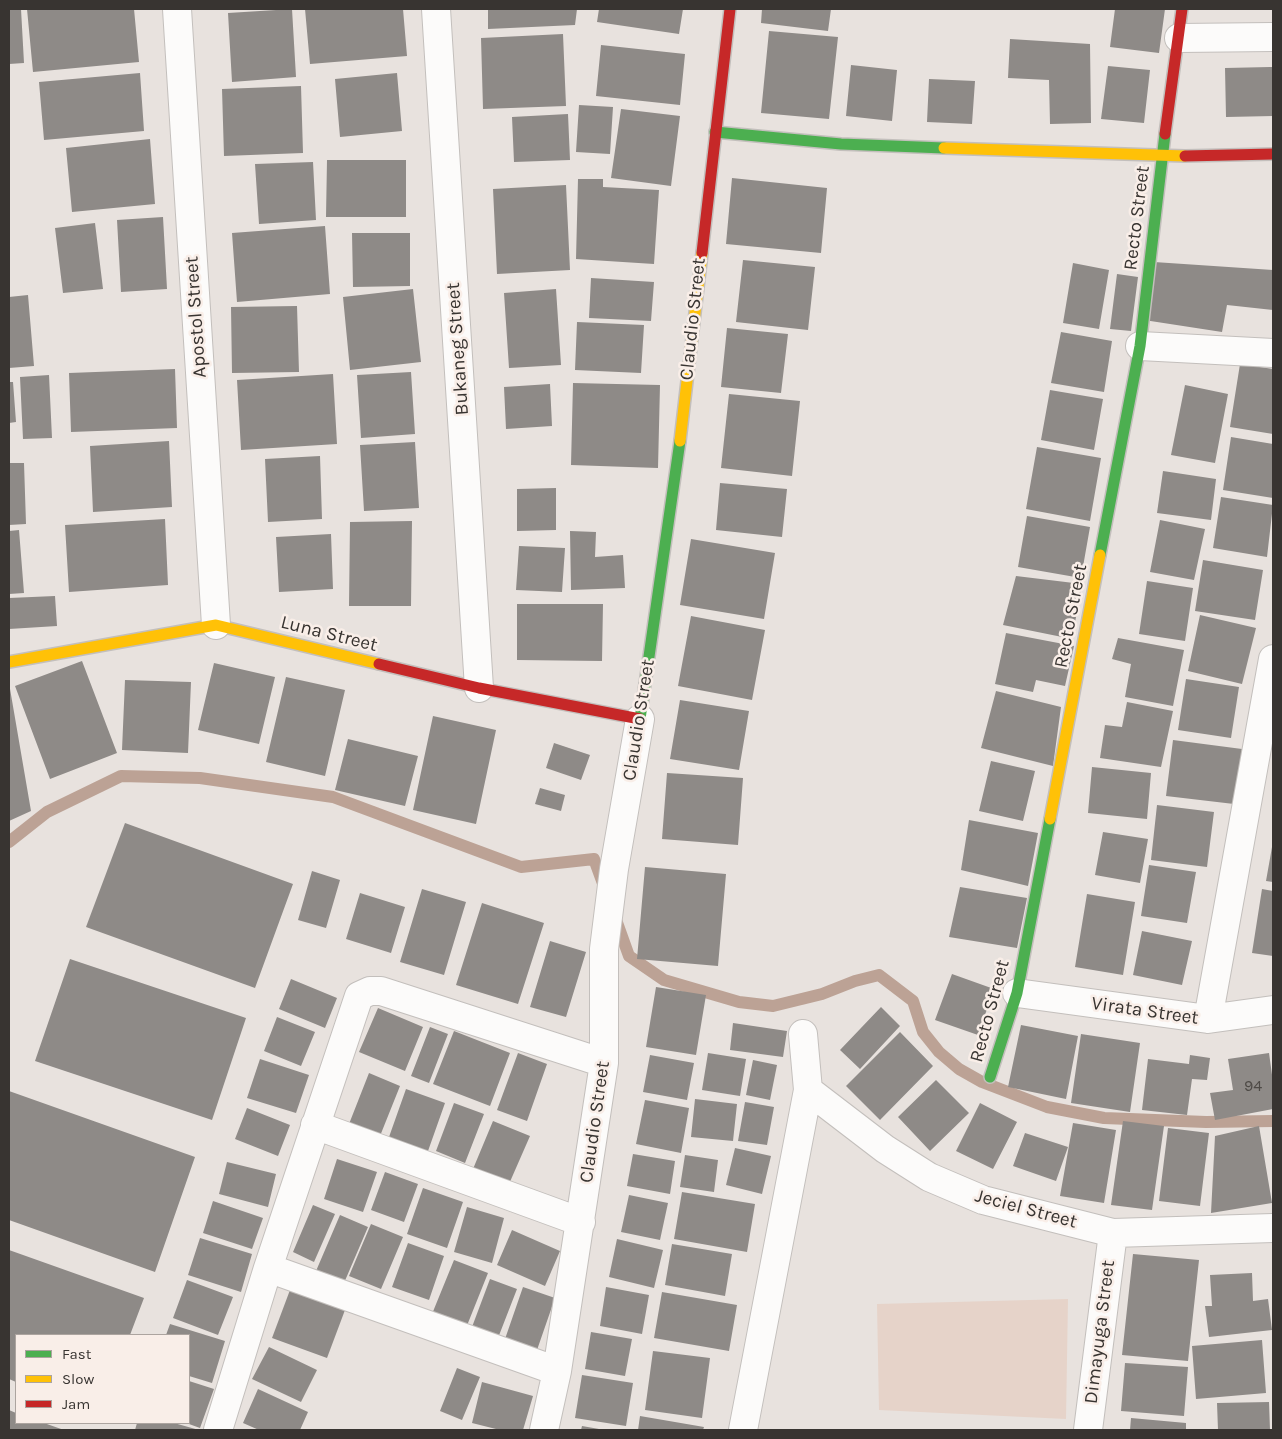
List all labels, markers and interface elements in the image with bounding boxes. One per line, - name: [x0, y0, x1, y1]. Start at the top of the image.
- street label: Recto Street: [1119, 164, 1155, 272]
- street label: Apostol Street: [180, 255, 212, 379]
- street label: Claudio Street: [675, 257, 711, 381]
- street label: Bukaneg Street: [442, 282, 474, 416]
- street label: Recto Street: [1050, 562, 1092, 670]
- street label: Luna Street: [278, 611, 380, 657]
- street label: Claudio Street: [618, 658, 660, 782]
- street label: Recto Street: [965, 957, 1015, 1065]
- street label: Virata Street: [1090, 992, 1200, 1030]
- street label: Claudio Street: [575, 1060, 615, 1184]
- house number: 94: [1244, 1076, 1262, 1096]
- street label: Jeciel Street: [973, 1184, 1079, 1234]
- street label: Dimayuga Street: [1080, 1259, 1120, 1405]
- legend: [15, 1334, 190, 1424]
- text: Fast: [62, 1345, 91, 1363]
- text: Slow: [62, 1370, 94, 1388]
- text: Jam: [62, 1395, 90, 1413]

